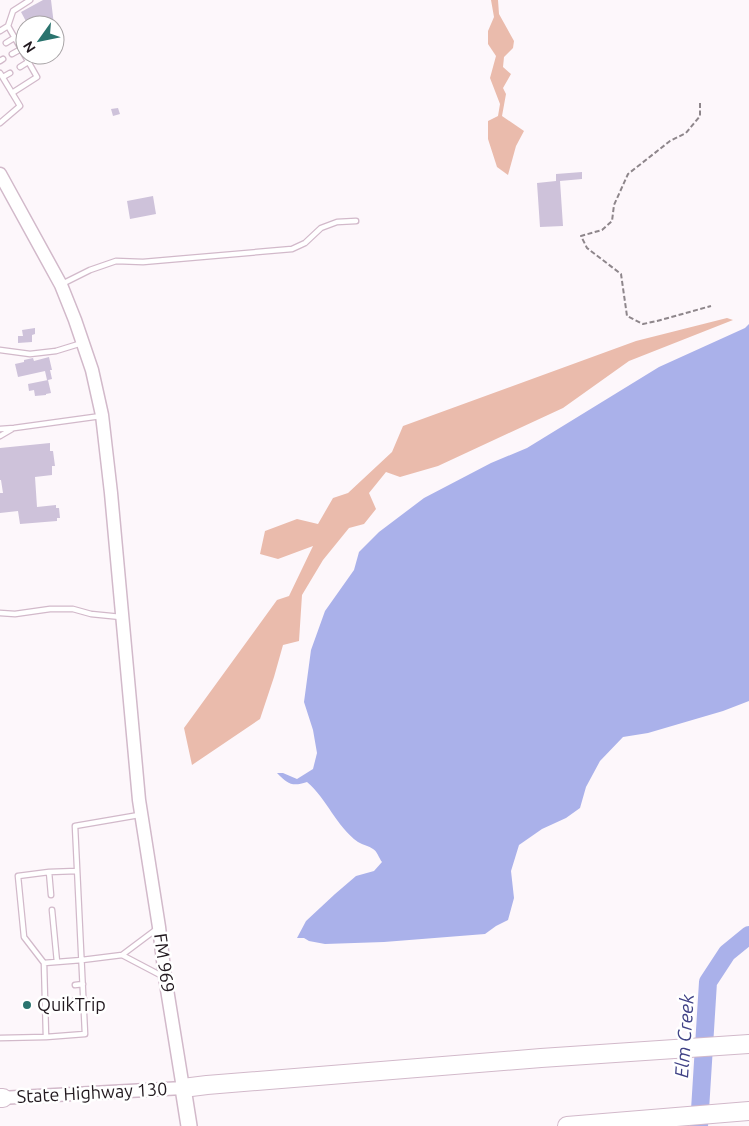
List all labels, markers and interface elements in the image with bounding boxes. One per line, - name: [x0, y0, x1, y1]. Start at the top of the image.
- north arrow: [15, 15, 65, 65]
- text: N: [20, 38, 39, 56]
- street label: FM 969: [151, 932, 179, 994]
- water label: Elm Creek: [670, 993, 698, 1079]
- place label: QuikTrip: [37, 994, 106, 1015]
- marker: QuikTrip: [21, 999, 33, 1011]
- street label: State Highway 130: [16, 1078, 168, 1106]

